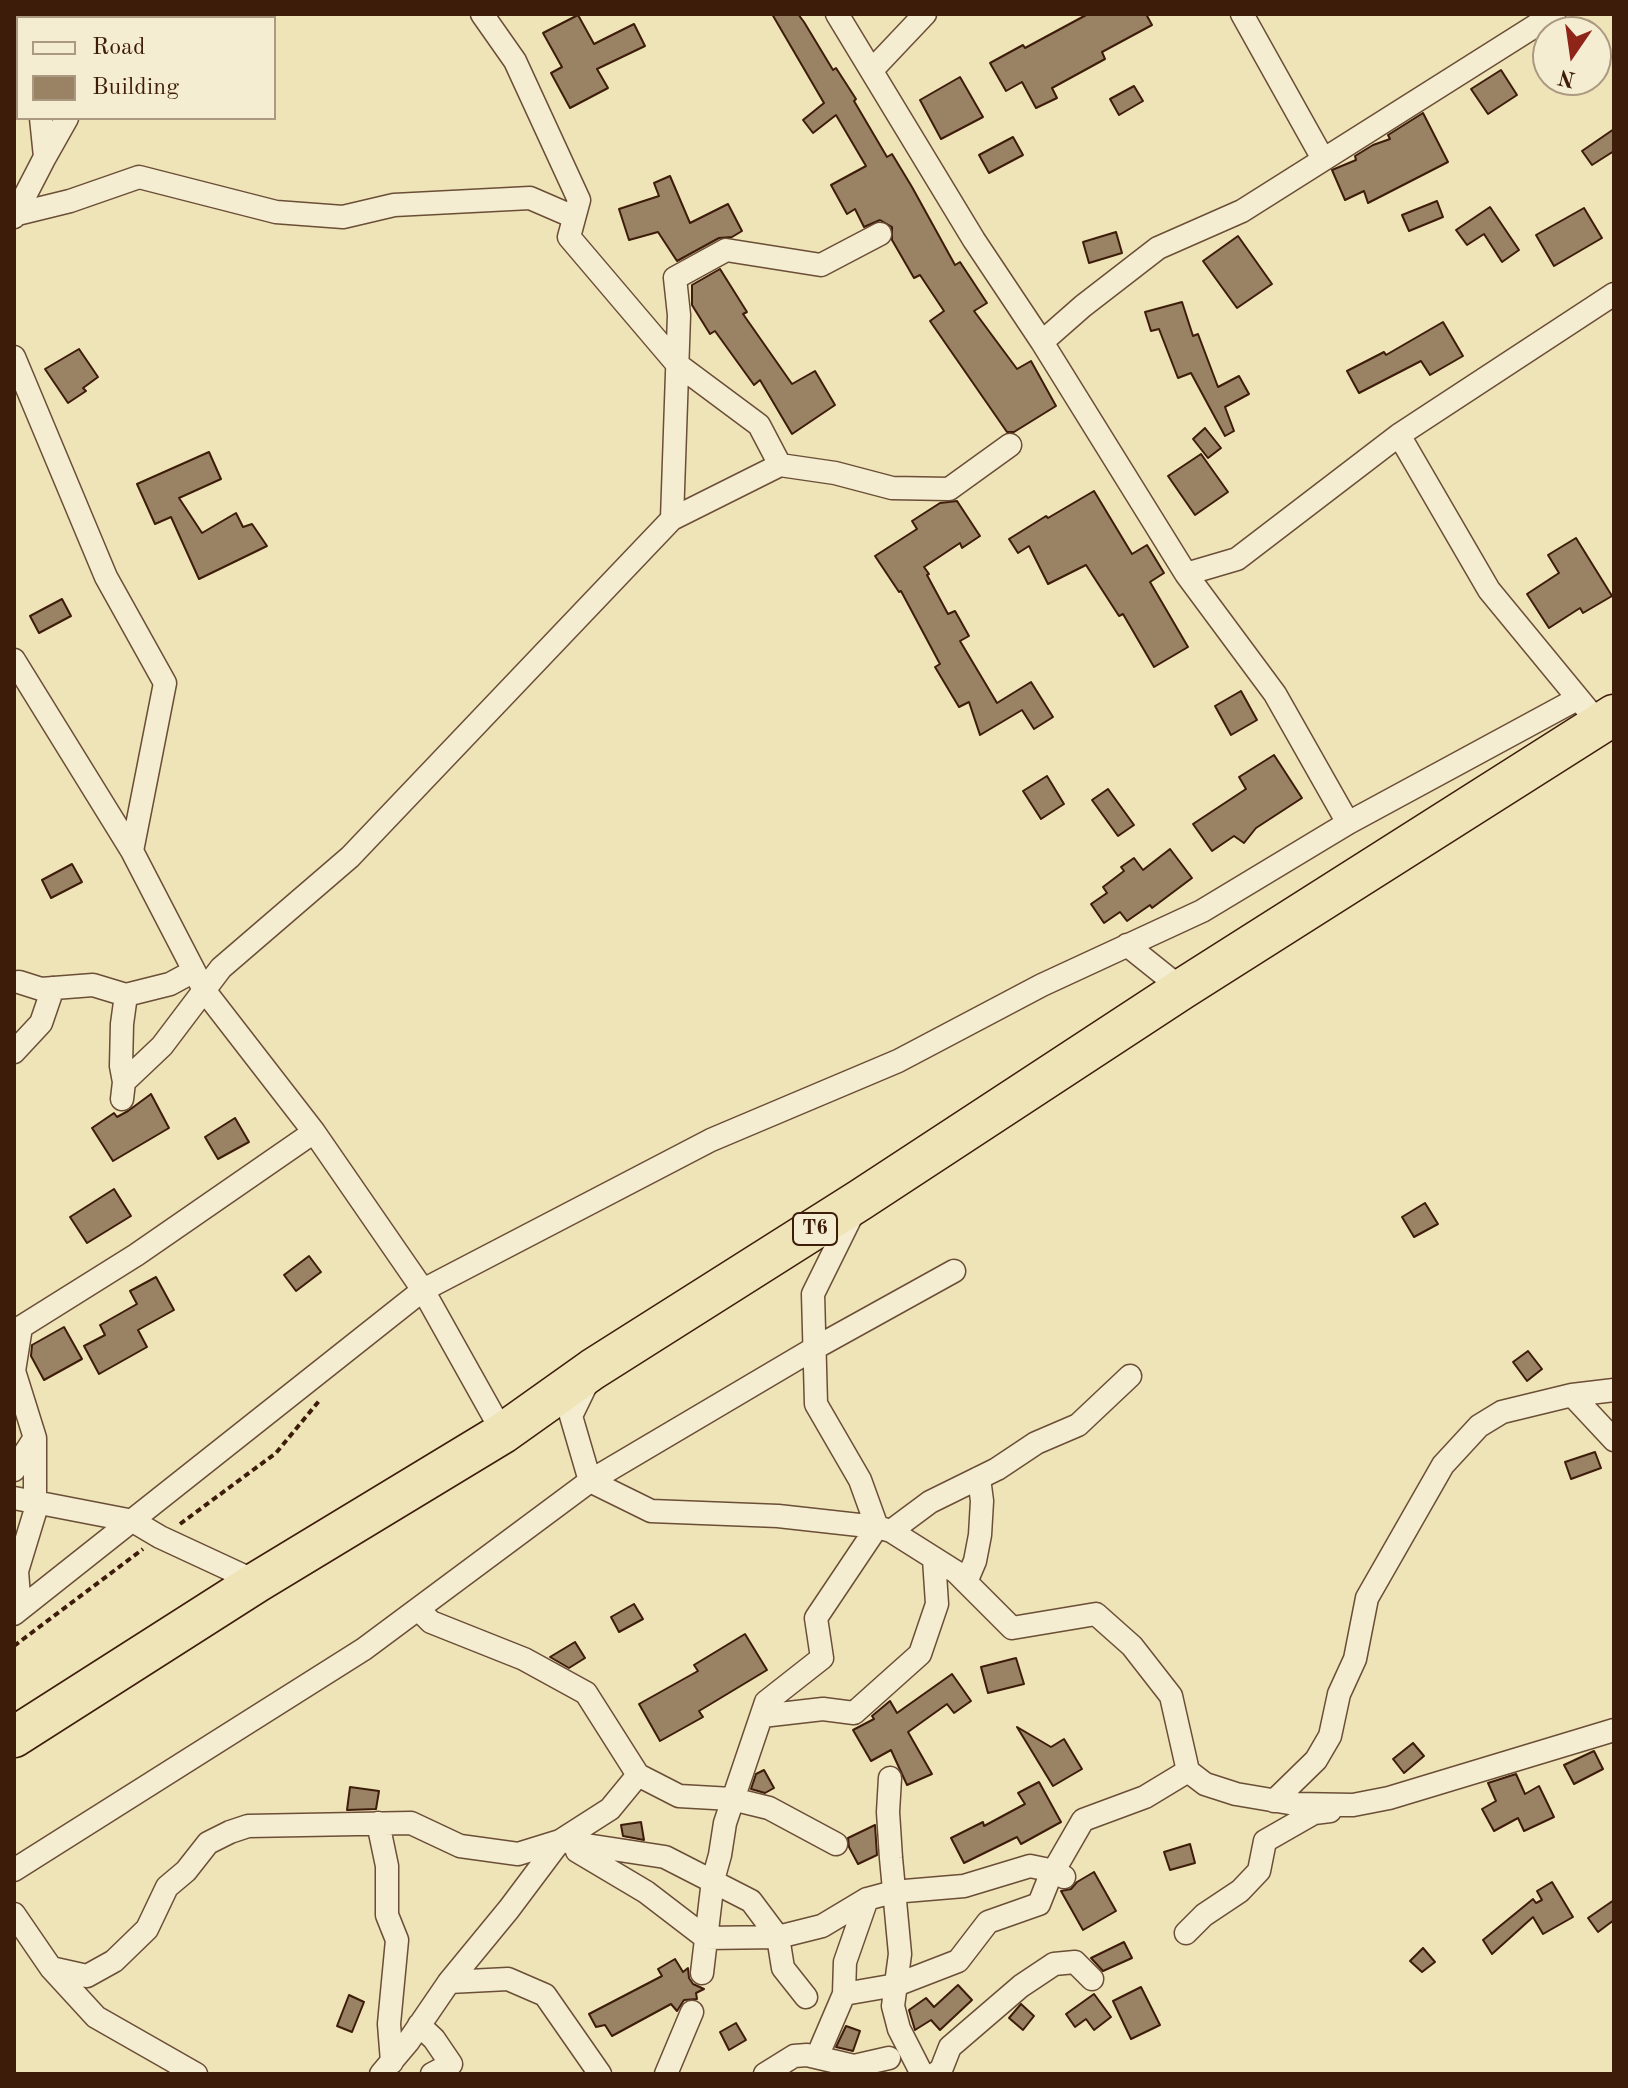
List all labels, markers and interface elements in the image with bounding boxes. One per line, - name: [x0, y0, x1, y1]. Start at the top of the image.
- legend: [16, 16, 276, 120]
- north arrow: [1532, 16, 1612, 96]
- text: Road: [92, 36, 145, 60]
- text: N: [1556, 65, 1578, 90]
- text: Building: [92, 76, 179, 100]
- road number: T6: [793, 1213, 837, 1245]

